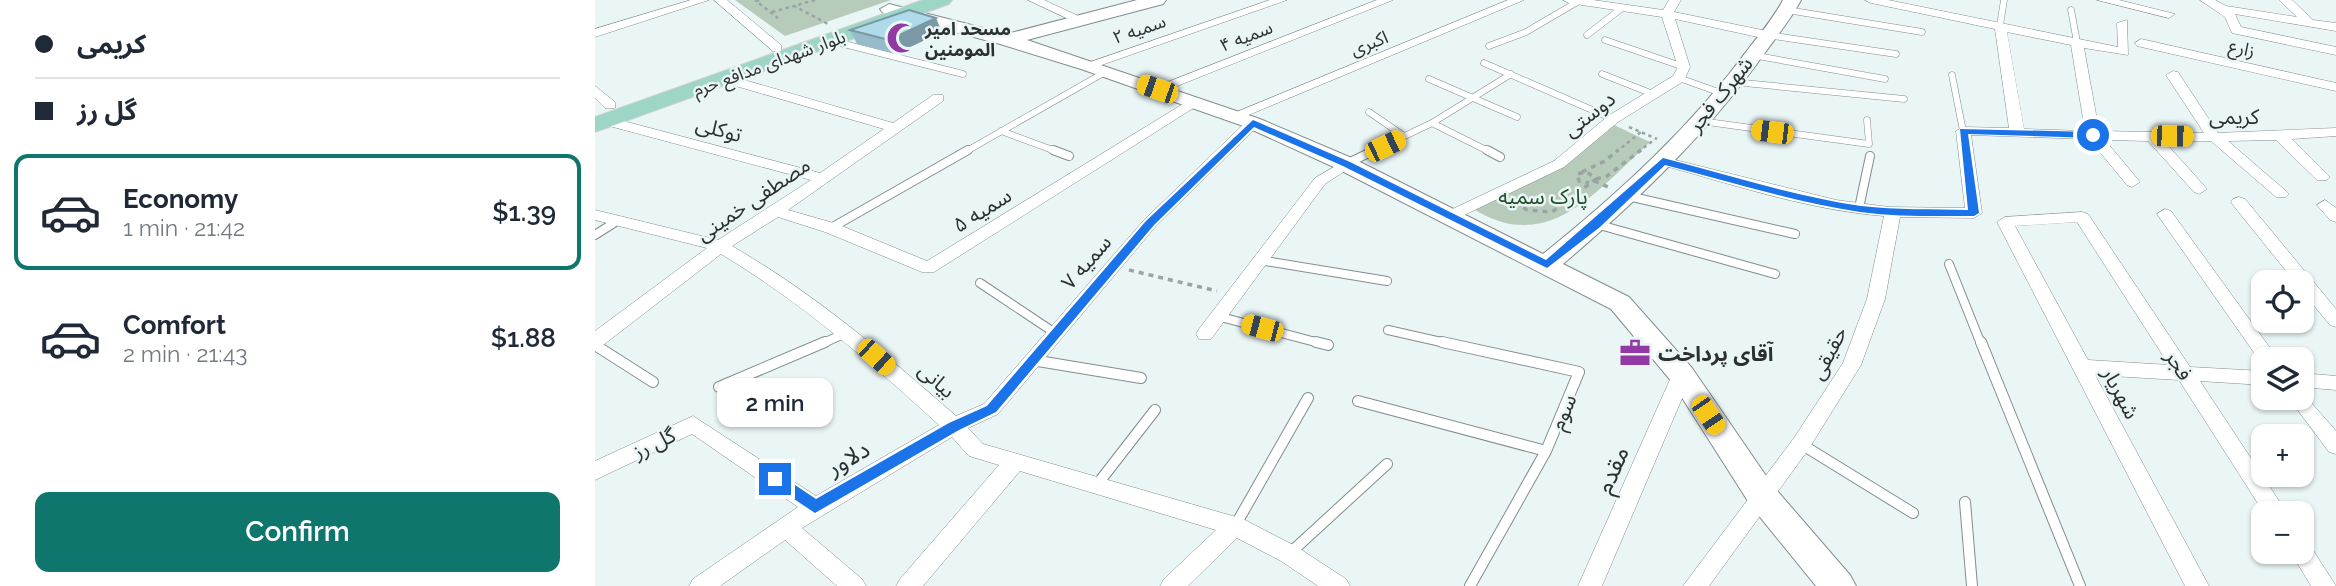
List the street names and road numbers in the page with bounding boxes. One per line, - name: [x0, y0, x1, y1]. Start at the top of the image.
- street label: سمیه ۲: [1110, 10, 1168, 48]
- street label: سمیه ۴: [1217, 16, 1275, 56]
- street label: بلوار شهدای مدافع حرم: [690, 26, 850, 104]
- street label: اکبری: [1347, 26, 1391, 61]
- street label: زارع: [2226, 35, 2257, 65]
- street label: شهرک فجر: [1682, 51, 1758, 137]
- street label: دوستی: [1558, 86, 1620, 142]
- street label: کریمی: [2209, 104, 2259, 129]
- street label: توکلی: [693, 111, 745, 147]
- street label: مصطفی خمینی: [691, 152, 815, 246]
- street label: سمیه ۵: [948, 182, 1016, 238]
- street label: سمیه ۷: [1056, 230, 1116, 294]
- street label: حقیقی: [1804, 322, 1852, 384]
- street label: فجر: [2160, 344, 2198, 385]
- street label: بیانی: [914, 357, 960, 403]
- street label: شهریار: [2097, 362, 2145, 423]
- street label: سوم: [1544, 390, 1585, 435]
- street label: گل رز: [628, 422, 680, 464]
- street label: دلاور: [820, 434, 875, 482]
- street label: مقدم: [1589, 442, 1639, 500]

